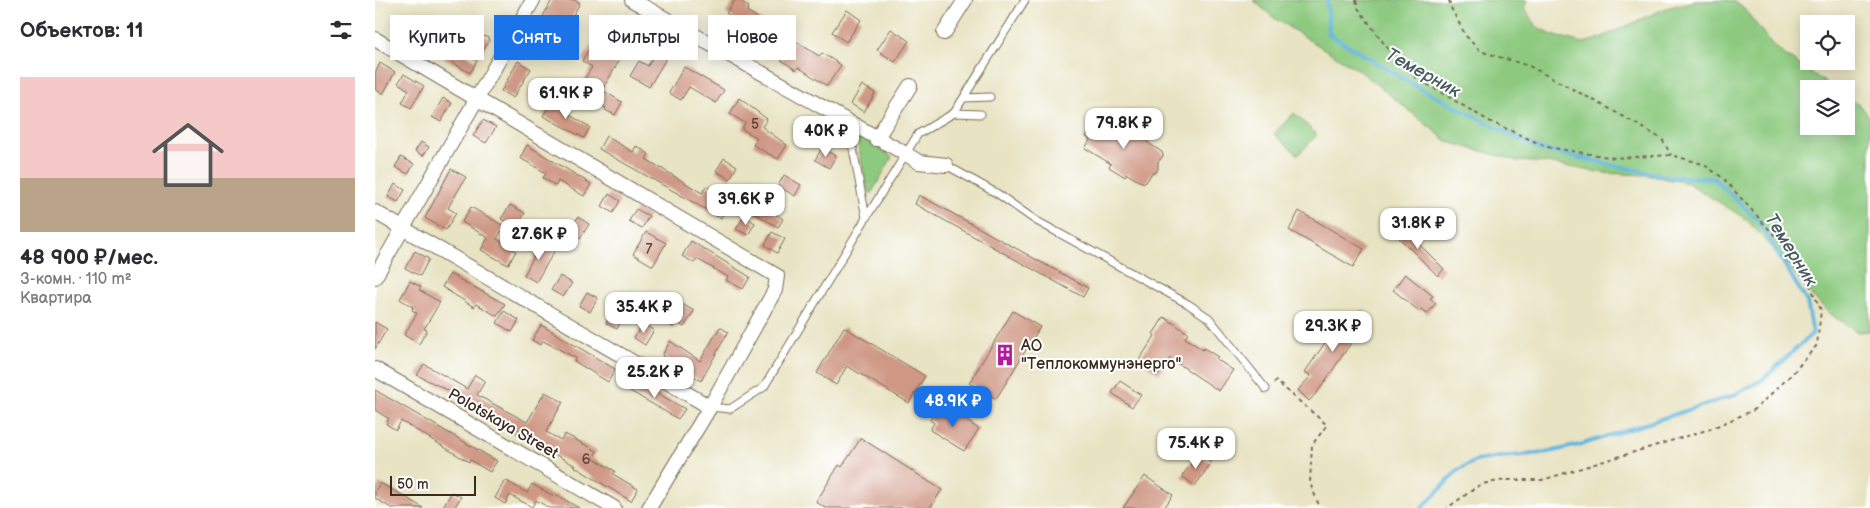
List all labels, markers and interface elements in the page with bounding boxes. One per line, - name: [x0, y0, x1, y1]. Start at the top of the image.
- chip: Купить: [390, 15, 484, 60]
- chip: Снять: [494, 15, 579, 60]
- chip: Фильтры: [589, 15, 698, 60]
- chip: Новое: [708, 15, 796, 60]
- map controls: [1800, 15, 1855, 135]
- button: locate: [1800, 15, 1855, 70]
- icon: filters: [327, 16, 355, 44]
- text: Объектов: 11: [20, 18, 144, 43]
- water label: Темерник: [1382, 44, 1464, 102]
- pin: 61.9K ₽: [520, 78, 612, 120]
- button: layers: [1800, 80, 1855, 135]
- text: 61.9K ₽: [539, 84, 593, 103]
- pin: 79.8K ₽: [1078, 108, 1170, 150]
- icon: home: [143, 110, 233, 200]
- text: 79.8K ₽: [1096, 114, 1152, 133]
- house number: 5: [751, 116, 759, 133]
- pin: 40K ₽: [791, 116, 861, 158]
- text: 40K ₽: [804, 122, 848, 141]
- pin: 39.6K ₽: [700, 184, 792, 226]
- text: 39.6K ₽: [718, 190, 774, 209]
- pin: 31.8K ₽: [1372, 208, 1464, 250]
- water label: Темерник: [1760, 210, 1822, 291]
- text: 31.8K ₽: [1391, 214, 1445, 233]
- pin: 27.6K ₽: [493, 218, 585, 261]
- text: 27.6K ₽: [511, 225, 567, 244]
- house number: 7: [646, 241, 653, 258]
- text: 48 900 ₽/мес.: [20, 245, 158, 270]
- text: 3-комн. · 110 m²: [20, 270, 132, 289]
- text: Квартира: [20, 289, 92, 308]
- pin: 35.4K ₽: [598, 292, 690, 334]
- text: 35.4K ₽: [616, 298, 672, 317]
- pin: 29.3K ₽: [1287, 310, 1379, 353]
- text: 29.3K ₽: [1305, 317, 1361, 336]
- place label: АО "Теплокоммунэнерго": [1020, 337, 1181, 374]
- building icon: АО "Теплокоммунэнерго": [992, 342, 1018, 368]
- pin: 25.2K ₽: [609, 356, 701, 399]
- text: 25.2K ₽: [627, 363, 683, 382]
- street label: Polotskaya Street: [445, 385, 561, 463]
- pin: 48.9K ₽: [907, 386, 999, 428]
- text: 48.9K ₽: [925, 392, 981, 411]
- pin: 75.4K ₽: [1150, 428, 1242, 470]
- text: 75.4K ₽: [1168, 434, 1224, 453]
- house number: 6: [582, 451, 591, 468]
- scale bar: [390, 473, 476, 496]
- text: 50 m: [397, 476, 429, 493]

